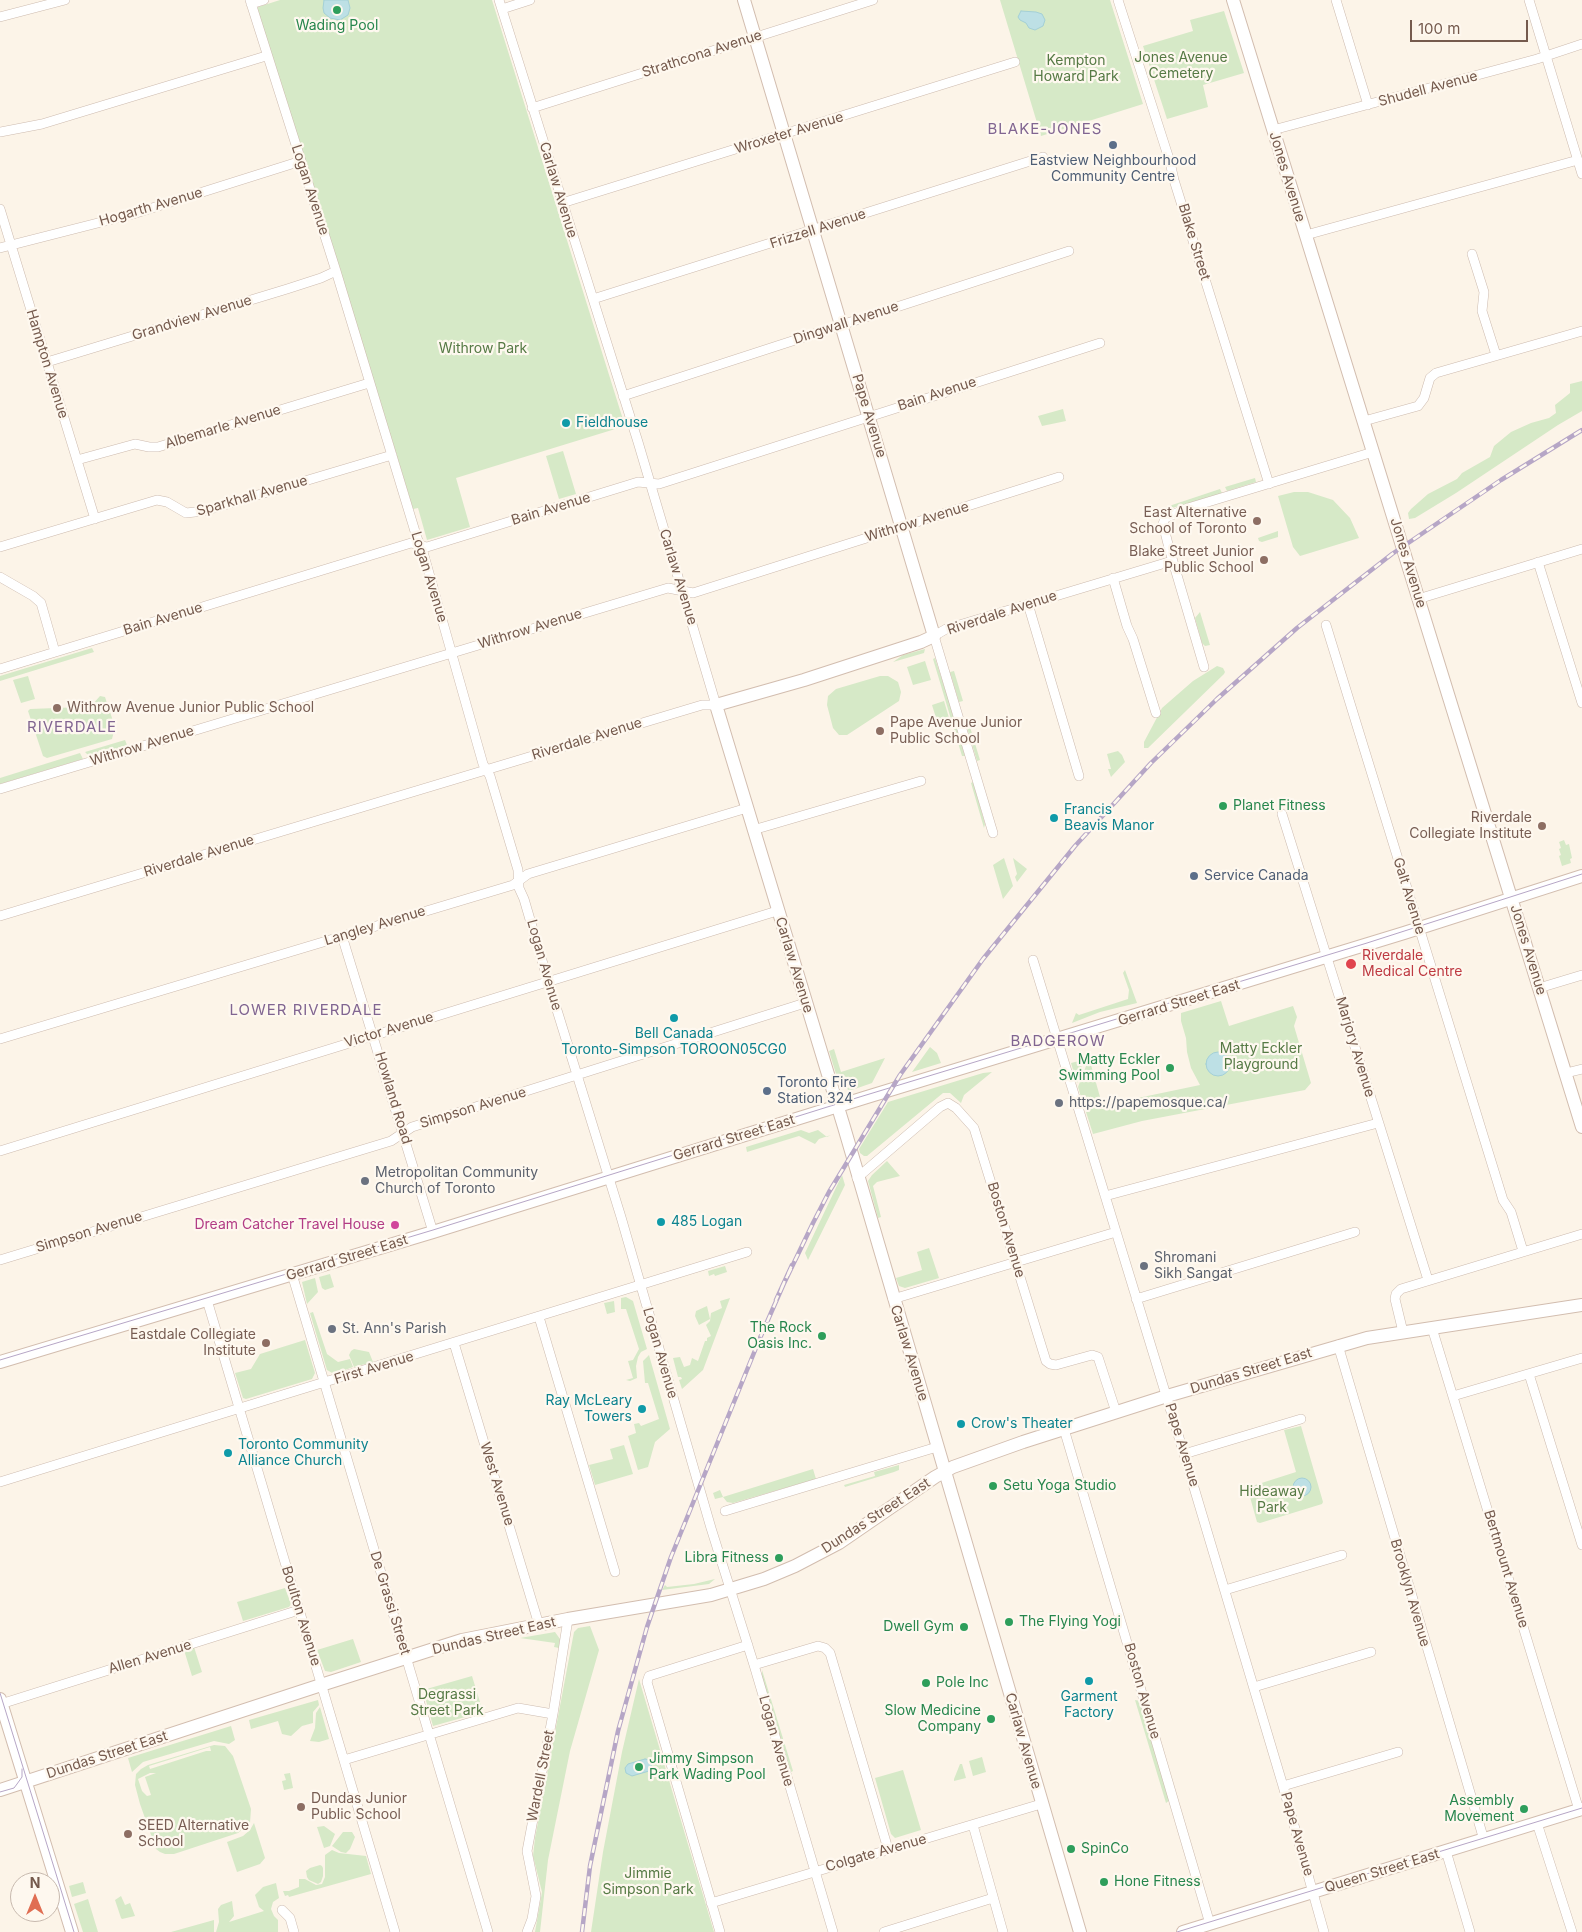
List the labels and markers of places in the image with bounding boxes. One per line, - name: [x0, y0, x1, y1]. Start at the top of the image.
- marker: Wading Pool: [331, 4, 343, 16]
- place label: Wading Pool: [296, 18, 378, 34]
- marker: Eastview Neighbourhood Community Centre: [1107, 139, 1119, 151]
- place label: Eastview Neighbourhood Community Centre: [1030, 153, 1196, 186]
- place label: Fieldhouse: [576, 415, 648, 431]
- marker: Fieldhouse: [560, 417, 572, 429]
- place label: East Alternative School of Toronto: [1129, 505, 1247, 538]
- marker: East Alternative School of Toronto: [1251, 515, 1263, 527]
- place label: Blake Street Junior Public School: [1129, 544, 1254, 576]
- marker: Blake Street Junior Public School: [1258, 554, 1270, 566]
- place label: Withrow Avenue Junior Public School: [67, 700, 314, 716]
- marker: Withrow Avenue Junior Public School: [51, 702, 63, 714]
- place label: Pape Avenue Junior Public School: [890, 715, 1022, 748]
- marker: Pape Avenue Junior Public School: [874, 725, 886, 737]
- place label: Planet Fitness: [1233, 798, 1326, 814]
- marker: Planet Fitness: [1217, 800, 1229, 812]
- place label: Francis Beavis Manor: [1064, 802, 1154, 834]
- place label: Riverdale Collegiate Institute: [1409, 810, 1532, 842]
- marker: Francis Beavis Manor: [1048, 812, 1060, 824]
- marker: Riverdale Collegiate Institute: [1536, 820, 1548, 832]
- place label: Service Canada: [1204, 868, 1309, 884]
- marker: Service Canada: [1188, 870, 1200, 882]
- place label: Riverdale Medical Centre: [1362, 948, 1463, 980]
- marker: Riverdale Medical Centre: [1344, 957, 1358, 971]
- marker: Bell Canada Toronto-Simpson TOROON05CG0: [668, 1012, 680, 1024]
- place label: Bell Canada Toronto-Simpson TOROON05CG0: [561, 1026, 787, 1058]
- place label: Matty Eckler Swimming Pool: [1058, 1052, 1160, 1084]
- marker: Matty Eckler Swimming Pool: [1164, 1062, 1176, 1074]
- place label: Toronto Fire Station 324: [777, 1075, 857, 1108]
- marker: Toronto Fire Station 324: [761, 1085, 773, 1097]
- place label: https://papemosque.ca/: [1069, 1095, 1228, 1111]
- marker: https://papemosque.ca/: [1053, 1097, 1065, 1109]
- place label: Metropolitan Community Church of Toronto: [375, 1165, 538, 1198]
- marker: Metropolitan Community Church of Toronto: [359, 1175, 371, 1187]
- place label: 485 Logan: [671, 1214, 742, 1230]
- marker: 485 Logan: [655, 1216, 667, 1228]
- place label: Dream Catcher Travel House: [194, 1217, 385, 1233]
- marker: Dream Catcher Travel House: [389, 1219, 401, 1231]
- place label: Shromani Sikh Sangat: [1154, 1250, 1232, 1282]
- marker: Shromani Sikh Sangat: [1138, 1260, 1150, 1272]
- place label: The Rock Oasis Inc.: [747, 1320, 812, 1352]
- place label: St. Ann's Parish: [342, 1321, 447, 1337]
- marker: St. Ann's Parish: [326, 1323, 338, 1335]
- place label: Eastdale Collegiate Institute: [130, 1327, 256, 1360]
- marker: The Rock Oasis Inc.: [816, 1330, 828, 1342]
- marker: Eastdale Collegiate Institute: [260, 1337, 272, 1349]
- place label: Ray McLeary Towers: [546, 1393, 632, 1425]
- marker: Ray McLeary Towers: [636, 1403, 648, 1415]
- place label: Crow's Theater: [971, 1416, 1073, 1432]
- marker: Crow's Theater: [955, 1418, 967, 1430]
- place label: Toronto Community Alliance Church: [238, 1437, 369, 1470]
- marker: Toronto Community Alliance Church: [222, 1447, 234, 1459]
- place label: Setu Yoga Studio: [1003, 1478, 1116, 1494]
- marker: Setu Yoga Studio: [987, 1480, 999, 1492]
- place label: Libra Fitness: [685, 1550, 769, 1566]
- marker: Libra Fitness: [773, 1552, 785, 1564]
- place label: The Flying Yogi: [1019, 1614, 1121, 1630]
- marker: The Flying Yogi: [1003, 1616, 1015, 1628]
- place label: Dwell Gym: [883, 1619, 954, 1635]
- marker: Dwell Gym: [958, 1621, 970, 1633]
- place label: Pole Inc: [936, 1675, 989, 1691]
- marker: Garment Factory: [1083, 1675, 1095, 1687]
- marker: Pole Inc: [920, 1677, 932, 1689]
- place label: Garment Factory: [1060, 1689, 1118, 1721]
- place label: Slow Medicine Company: [884, 1703, 981, 1735]
- marker: Slow Medicine Company: [985, 1713, 997, 1725]
- place label: Jimmy Simpson Park Wading Pool: [649, 1751, 766, 1784]
- marker: Jimmy Simpson Park Wading Pool: [633, 1761, 645, 1773]
- place label: Dundas Junior Public School: [311, 1791, 407, 1824]
- place label: Assembly Movement: [1444, 1793, 1514, 1825]
- marker: Dundas Junior Public School: [295, 1801, 307, 1813]
- marker: Assembly Movement: [1518, 1803, 1530, 1815]
- place label: SEED Alternative School: [138, 1818, 249, 1850]
- marker: SEED Alternative School: [122, 1828, 134, 1840]
- place label: SpinCo: [1081, 1841, 1129, 1857]
- marker: SpinCo: [1065, 1843, 1077, 1855]
- place label: Hone Fitness: [1114, 1874, 1201, 1890]
- marker: Hone Fitness: [1098, 1876, 1110, 1888]

